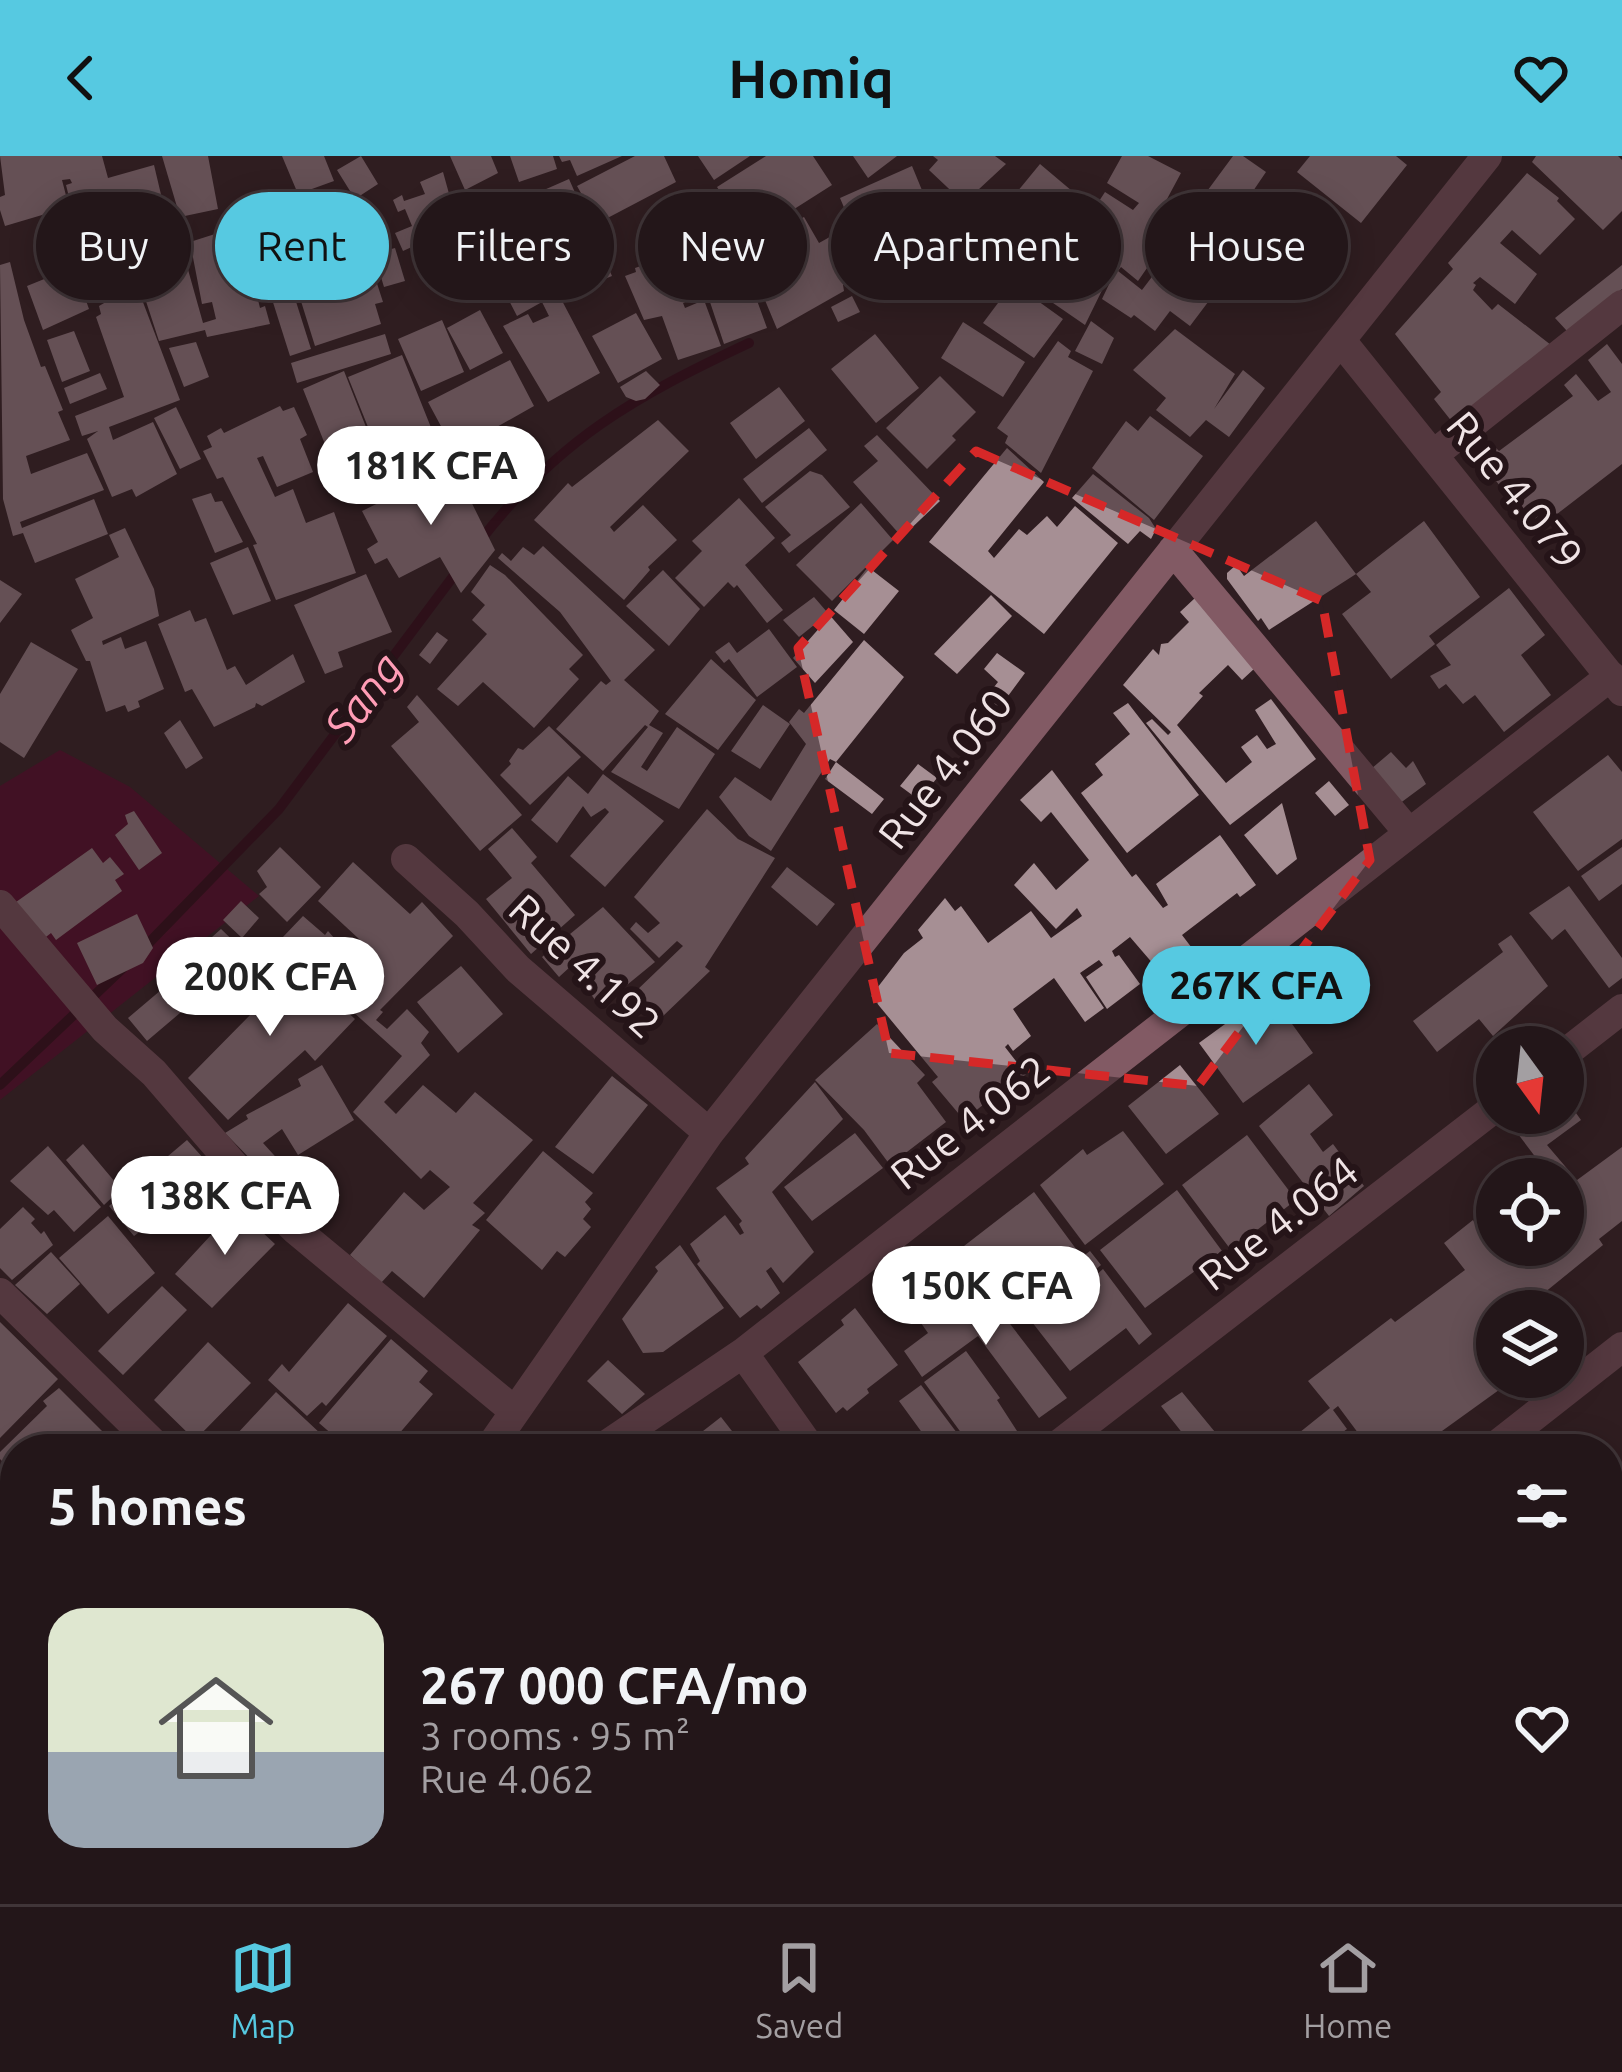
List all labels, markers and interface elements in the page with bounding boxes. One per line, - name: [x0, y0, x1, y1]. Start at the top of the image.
- icon: back: [48, 45, 114, 111]
- icon: heart: [1508, 45, 1574, 111]
- text: Homiq: [728, 48, 894, 108]
- chip: Buy: [36, 192, 191, 300]
- chip: Rent: [215, 192, 389, 300]
- chip: Filters: [413, 192, 614, 300]
- chip: New: [638, 192, 807, 300]
- chip: Apartment: [831, 192, 1121, 300]
- chip: House: [1145, 192, 1348, 300]
- street label: Rue 4.079: [1438, 402, 1593, 578]
- pin: 181K CFA: [307, 426, 555, 528]
- text: 181K CFA: [344, 443, 518, 486]
- water label: Sang: [313, 643, 412, 751]
- street label: Rue 4.060: [868, 680, 1021, 857]
- street label: Rue 4.192: [501, 884, 670, 1047]
- pin: 200K CFA: [146, 937, 394, 1039]
- pin: 267K CFA: [1132, 946, 1380, 1048]
- text: 200K CFA: [183, 954, 357, 997]
- text: 267K CFA: [1169, 963, 1343, 1006]
- north arrow: [1476, 1026, 1584, 1134]
- map controls: [1476, 1026, 1584, 1398]
- street label: Rue 4.062: [881, 1045, 1058, 1198]
- street label: Rue 4.064: [1189, 1146, 1366, 1299]
- pin: 138K CFA: [101, 1156, 349, 1258]
- button: locate: [1476, 1158, 1584, 1266]
- text: 138K CFA: [138, 1173, 312, 1216]
- pin: 150K CFA: [862, 1246, 1110, 1348]
- text: 150K CFA: [899, 1263, 1073, 1306]
- button: layers: [1476, 1290, 1584, 1398]
- icon: filters: [1509, 1473, 1575, 1539]
- text: 5 homes: [48, 1477, 247, 1535]
- icon: home: [144, 1656, 288, 1800]
- text: 267 000 CFA/mo: [420, 1656, 809, 1714]
- icon: heart: [1509, 1695, 1575, 1761]
- text: 3 rooms · 95 m²: [420, 1714, 690, 1757]
- text: Rue 4.062: [420, 1757, 595, 1800]
- tab: Map: [230, 1935, 296, 2044]
- tab: Saved: [756, 1935, 843, 2044]
- tab: Home: [1303, 1935, 1392, 2044]

